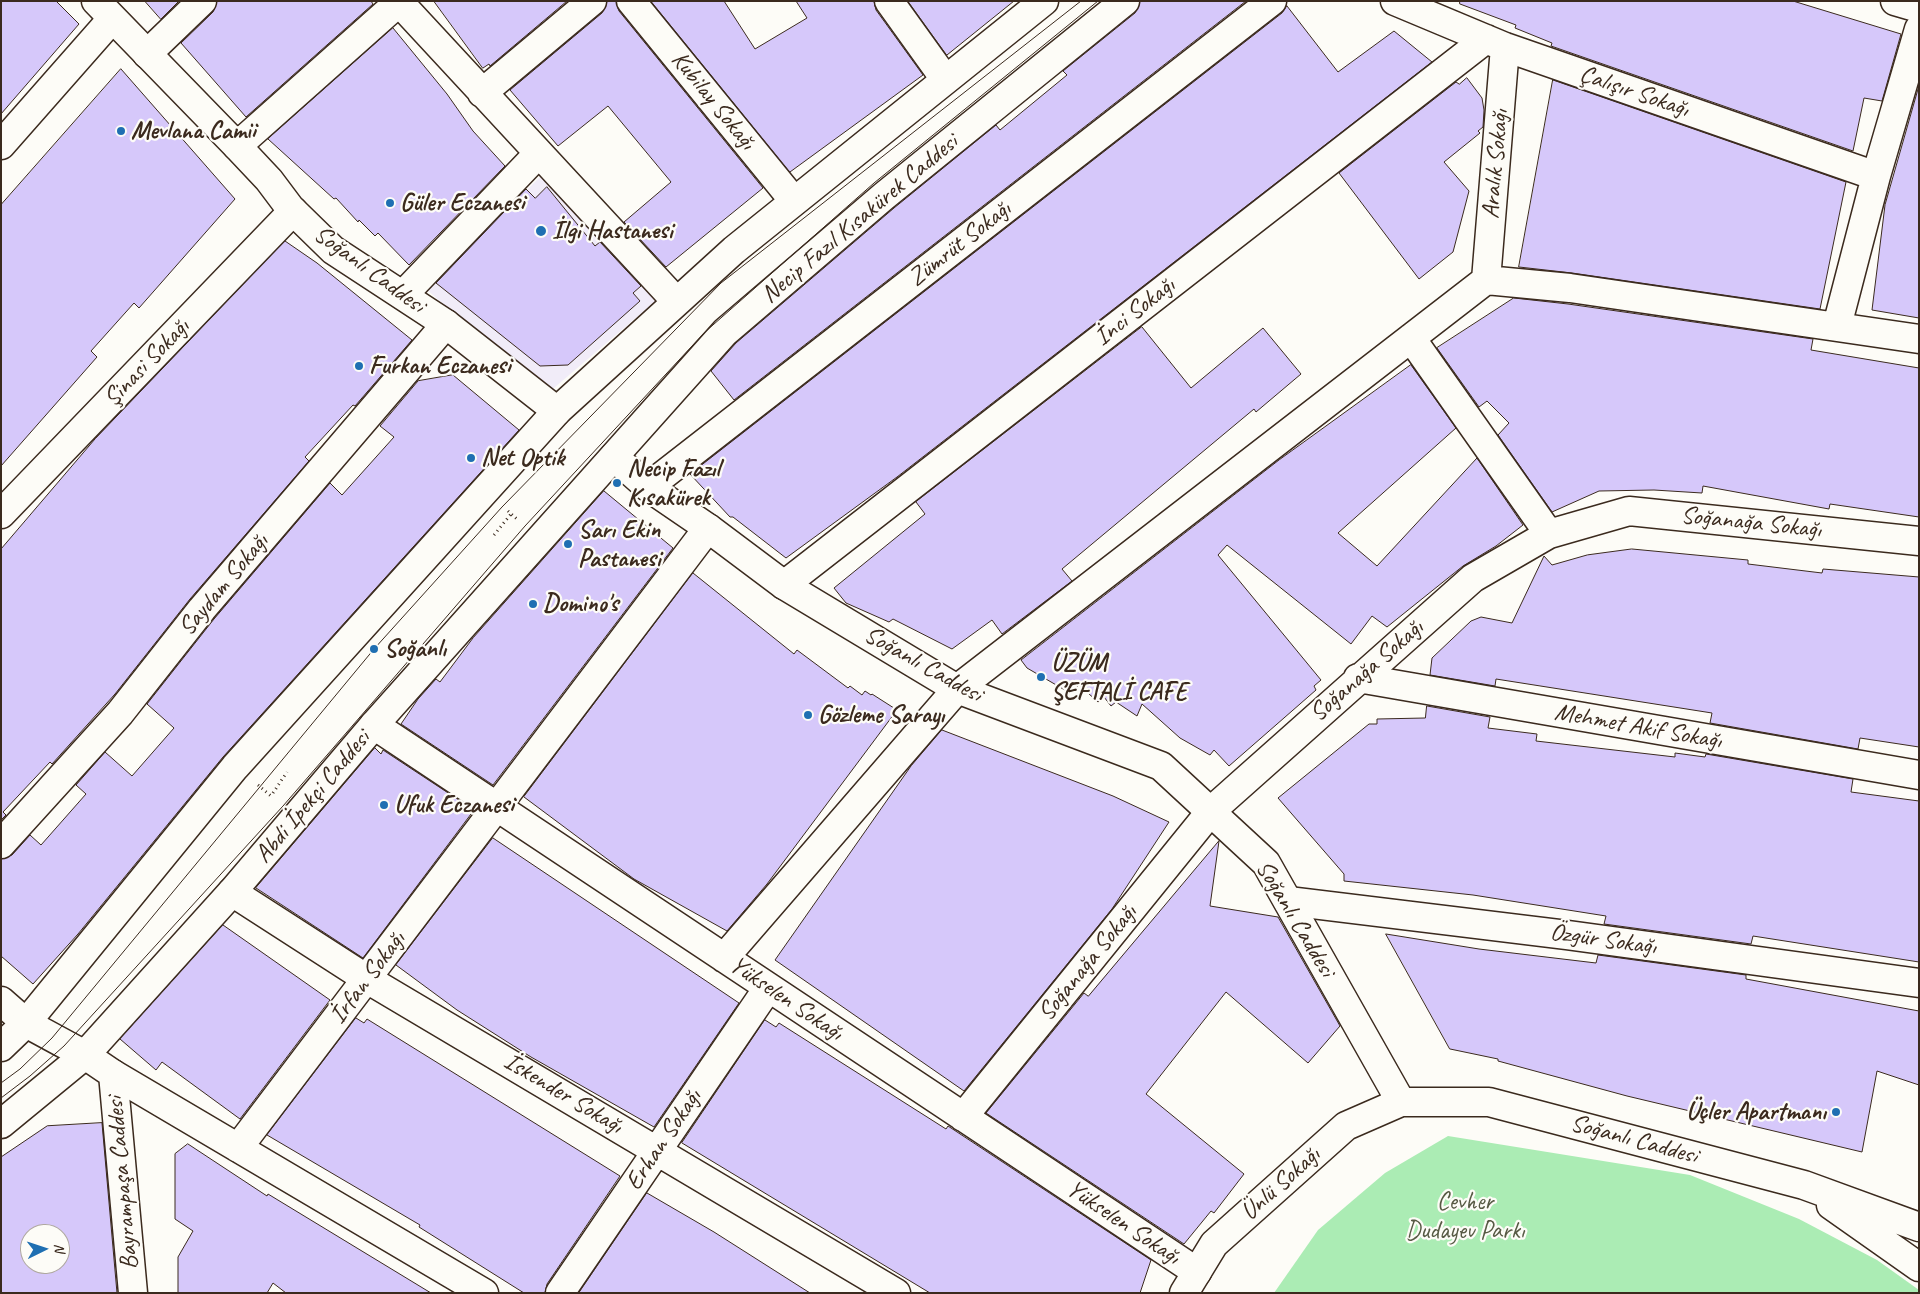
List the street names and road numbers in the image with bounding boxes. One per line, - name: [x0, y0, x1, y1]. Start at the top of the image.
- street label: Kubilay Sokağı: [664, 46, 762, 156]
- street label: Çalışır Sokağı: [1575, 59, 1693, 125]
- street label: Aralık Sokağı: [1476, 108, 1516, 220]
- street label: Necip Fazıl Kısakürek Caddesi: [755, 128, 965, 310]
- street label: Zümrüt Sokağı: [903, 195, 1017, 293]
- street label: Soğanlı Caddesi: [307, 220, 431, 320]
- street label: İnci Sokağı: [1089, 271, 1181, 353]
- street label: Şinasi Sokağı: [98, 313, 196, 413]
- street label: Soğanağa Sokağı: [1679, 501, 1823, 545]
- street label: Saydam Sokağı: [173, 528, 275, 642]
- street label: Soğanağa Sokağı: [1304, 613, 1430, 729]
- street label: Soğanlı Caddesi: [859, 620, 987, 710]
- street label: Mehmet Akif Sokağı: [1552, 698, 1724, 756]
- street label: Abdi İpekçi Caddesi: [249, 725, 377, 869]
- street label: Soğanlı Caddesi: [1249, 855, 1341, 983]
- street label: Soğanağa Sokağı: [1032, 899, 1144, 1027]
- street label: Özgür Sokağı: [1548, 918, 1658, 962]
- street label: İrfan Sokağı: [324, 926, 412, 1030]
- street label: Yükselen Sokağı: [723, 950, 849, 1048]
- street label: İskender Sokağı: [498, 1047, 628, 1141]
- street label: Erhan Sokağı: [619, 1084, 709, 1196]
- street label: Bayrampaşa Caddesi: [100, 1095, 146, 1271]
- street label: Soğanlı Caddesi: [1567, 1109, 1701, 1171]
- street label: Ünlü Sokağı: [1235, 1141, 1327, 1227]
- street label: Yükselen Sokağı: [1060, 1174, 1186, 1272]

